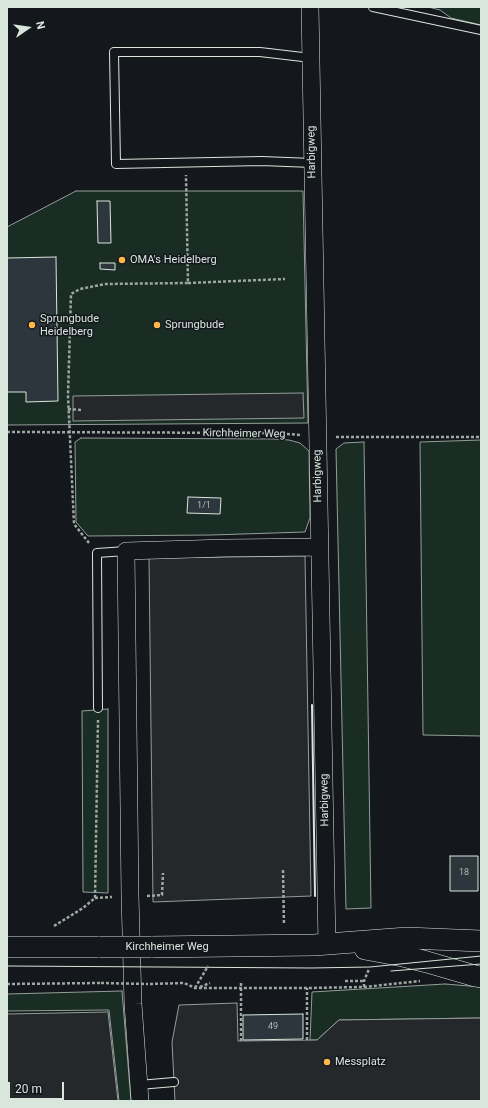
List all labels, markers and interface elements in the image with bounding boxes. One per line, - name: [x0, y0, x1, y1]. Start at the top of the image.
- north arrow: [8, 8, 48, 48]
- text: N: [33, 20, 47, 30]
- street label: Harbigweg: [305, 125, 319, 179]
- place label: OMA's Heidelberg: [130, 253, 217, 267]
- marker: OMA's Heidelberg: [117, 255, 127, 265]
- place label: Sprungbude Heidelberg: [40, 312, 99, 338]
- place label: Sprungbude: [165, 318, 224, 332]
- marker: Sprungbude Heidelberg: [27, 320, 37, 330]
- marker: Sprungbude: [152, 320, 162, 330]
- street label: Kirchheimer Weg: [202, 427, 286, 441]
- street label: Harbigweg: [311, 449, 325, 503]
- house number: 1/1: [197, 501, 211, 511]
- street label: Harbigweg: [318, 773, 332, 827]
- house number: 18: [459, 868, 469, 878]
- street label: Kirchheimer Weg: [125, 940, 209, 954]
- house number: 49: [268, 1022, 278, 1032]
- place label: Messplatz: [335, 1055, 386, 1069]
- marker: Messplatz: [322, 1057, 332, 1067]
- scale bar: [10, 1074, 66, 1100]
- text: 20 m: [15, 1082, 42, 1096]

